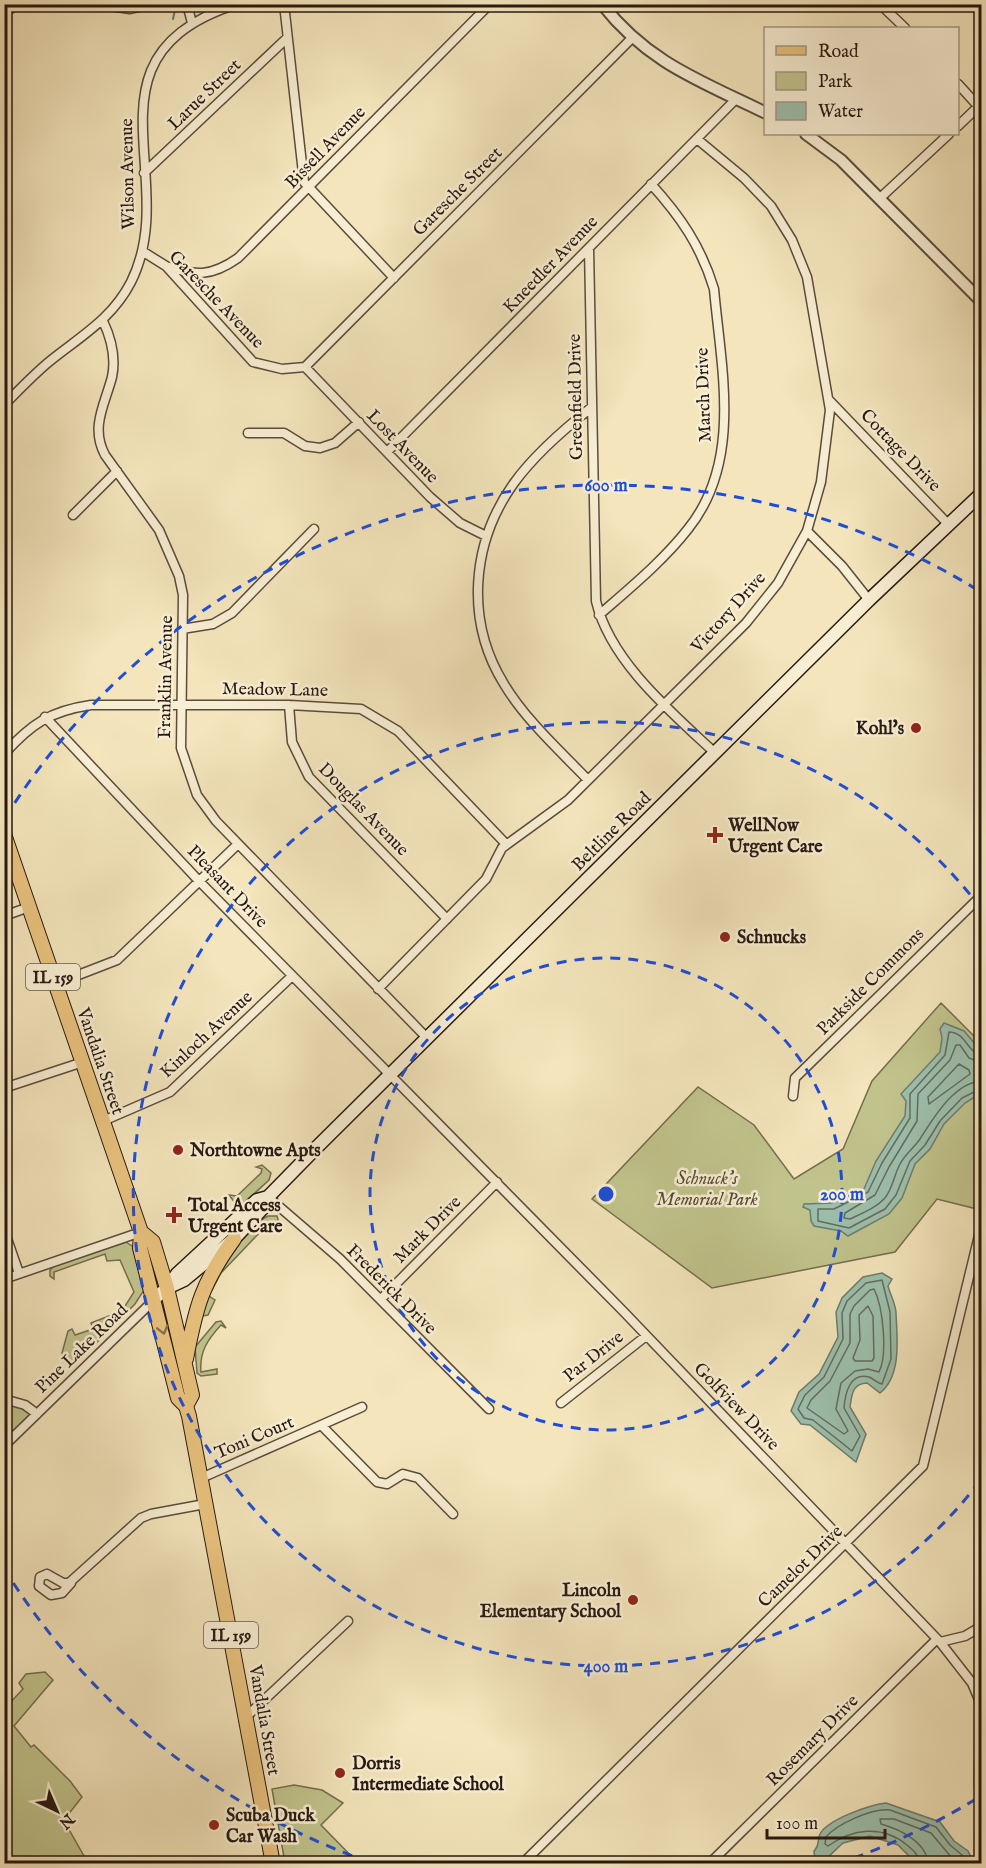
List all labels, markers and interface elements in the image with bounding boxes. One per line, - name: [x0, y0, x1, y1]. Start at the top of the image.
- legend: [764, 27, 959, 135]
- text: Road: [818, 41, 859, 64]
- street label: Larue Street: [163, 54, 247, 136]
- text: Park: [818, 71, 853, 94]
- text: Water: [818, 101, 863, 124]
- street label: Bissell Avenue: [281, 102, 371, 194]
- street label: Wilson Avenue: [116, 118, 141, 230]
- street label: Garesche Street: [408, 142, 508, 242]
- street label: Kneedler Avenue: [499, 211, 604, 319]
- street label: Garesche Avenue: [163, 246, 269, 354]
- street label: Greenfield Drive: [564, 334, 589, 460]
- street label: March Drive: [691, 347, 718, 443]
- street label: Lost Avenue: [361, 405, 443, 489]
- street label: Cottage Drive: [855, 405, 945, 497]
- text: 600 m: [584, 475, 628, 498]
- street label: Victory Drive: [686, 568, 772, 659]
- street label: Franklin Avenue: [154, 615, 179, 739]
- street label: Meadow Lane: [222, 678, 328, 703]
- place label: Kohl's: [856, 718, 905, 741]
- marker: Kohl's: [909, 721, 923, 735]
- street label: Douglas Avenue: [313, 758, 413, 862]
- street label: Beltline Road: [567, 787, 657, 877]
- place label: WellNow Urgent Care: [727, 815, 823, 859]
- marker: WellNow Urgent Care: [706, 826, 724, 844]
- street label: Pleasant Drive: [181, 841, 272, 934]
- street label: Parkside Commons: [812, 923, 930, 1041]
- place label: Schnucks: [737, 927, 807, 950]
- marker: Schnucks: [718, 930, 732, 944]
- road number: IL 159: [26, 964, 80, 990]
- street label: Kinloch Avenue: [156, 986, 258, 1084]
- street label: Vandalia Street: [70, 1004, 129, 1118]
- place label: Northtowne Apts: [189, 1140, 321, 1163]
- marker: Northtowne Apts: [171, 1143, 185, 1157]
- park label: Schnuck's Memorial Park: [656, 1168, 758, 1212]
- centre of rings: [596, 1184, 616, 1204]
- text: 200 m: [820, 1184, 864, 1207]
- street label: Mark Drive: [389, 1191, 467, 1269]
- place label: Total Access Urgent Care: [187, 1195, 283, 1239]
- marker: Total Access Urgent Care: [165, 1206, 183, 1224]
- street label: Frederick Drive: [341, 1240, 441, 1340]
- street label: Pine Lake Road: [31, 1299, 133, 1399]
- one-way arrow: [155, 1324, 168, 1334]
- street label: Par Drive: [559, 1326, 629, 1388]
- street label: Golfview Drive: [688, 1358, 784, 1456]
- street label: Toni Court: [211, 1411, 298, 1465]
- street label: Camelot Drive: [754, 1521, 848, 1613]
- place label: Lincoln Elementary School: [480, 1580, 622, 1624]
- marker: Lincoln Elementary School: [626, 1593, 640, 1607]
- road number: IL 159: [204, 1622, 258, 1648]
- text: 400 m: [584, 1656, 628, 1679]
- street label: Vandalia Street: [242, 1662, 285, 1777]
- street label: Rosemary Drive: [762, 1690, 864, 1792]
- place label: Dorris Intermediate School: [352, 1753, 505, 1797]
- marker: Dorris Intermediate School: [333, 1766, 347, 1780]
- north arrow: [27, 1781, 87, 1841]
- scale bar: [767, 1802, 886, 1840]
- place label: Scuba Duck Car Wash: [226, 1805, 316, 1849]
- text: N: [54, 1808, 79, 1832]
- text: 100 m: [776, 1813, 818, 1836]
- marker: Scuba Duck Car Wash: [207, 1818, 221, 1832]

